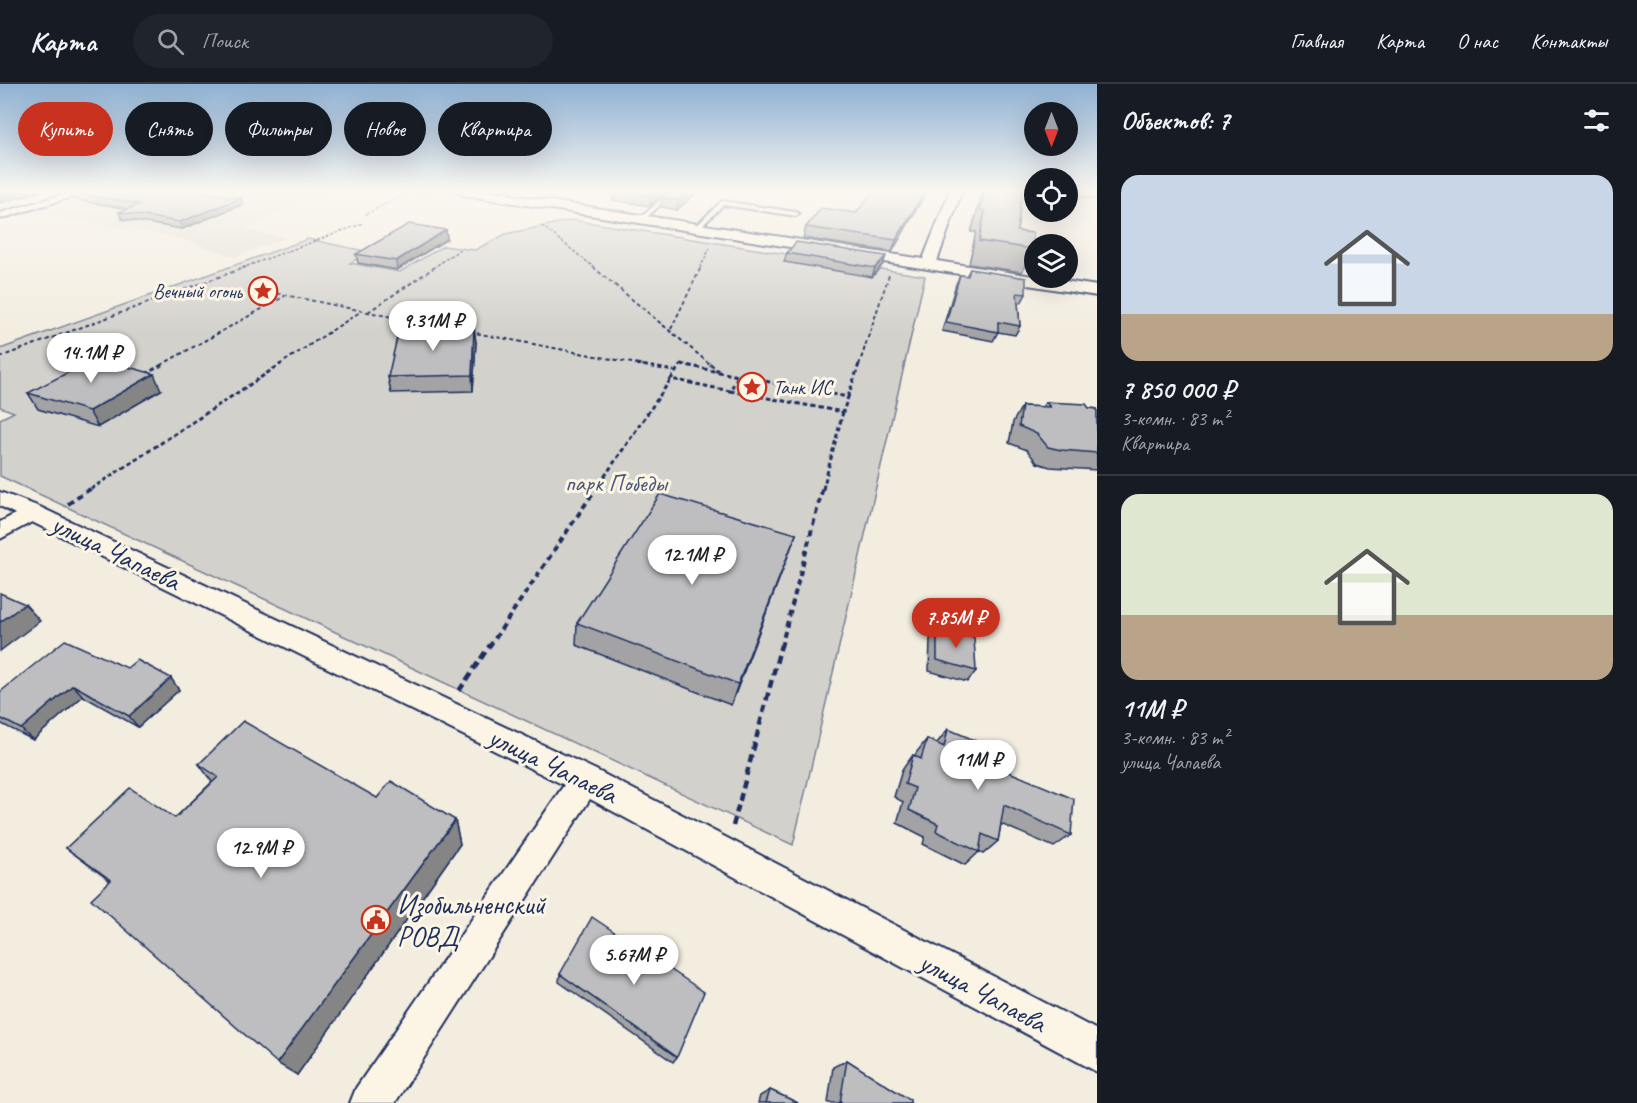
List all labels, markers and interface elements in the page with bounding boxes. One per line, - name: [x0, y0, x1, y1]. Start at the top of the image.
- search box: [133, 14, 553, 68]
- text: Карта: [30, 24, 97, 59]
- icon: search: [154, 25, 187, 58]
- text: Поиск: [202, 27, 248, 55]
- text: Главная: [1290, 28, 1343, 54]
- text: Карта: [1376, 28, 1424, 54]
- text: О нас: [1457, 28, 1498, 54]
- text: Контакты: [1531, 28, 1607, 54]
- chip: Купить: [18, 102, 113, 156]
- chip: Снять: [125, 102, 213, 156]
- chip: Фильтры: [225, 102, 332, 156]
- chip: Новое: [344, 102, 426, 156]
- chip: Квартира: [438, 102, 552, 156]
- north arrow: [1024, 102, 1078, 156]
- map controls: [1024, 102, 1078, 288]
- text: Объектов: 7: [1121, 104, 1230, 137]
- icon: filters: [1580, 104, 1613, 137]
- button: locate: [1024, 168, 1078, 222]
- icon: home: [1313, 214, 1421, 322]
- button: layers: [1024, 234, 1078, 288]
- place icon: Вечный огонь: [247, 275, 279, 307]
- place label: Вечный огонь: [153, 279, 244, 304]
- pin: 9.31M ₽: [378, 301, 488, 352]
- text: 9.31M ₽: [403, 308, 463, 333]
- pin: 14.1M ₽: [36, 333, 146, 384]
- text: 14.1M ₽: [61, 340, 121, 365]
- place icon: Танк ИС: [736, 371, 768, 403]
- text: 7 850 000 ₽: [1121, 373, 1235, 406]
- place label: Танк ИС: [773, 375, 834, 400]
- text: 3-комн. · 83 m²: [1121, 406, 1229, 431]
- text: Квартира: [1121, 431, 1189, 456]
- park label: парк Победы: [565, 468, 669, 498]
- street label: улица Чапаева: [44, 505, 188, 599]
- icon: home: [1313, 533, 1421, 641]
- pin: 12.1M ₽: [637, 535, 747, 586]
- text: 12.1M ₽: [662, 542, 722, 567]
- pin: 7.85M ₽: [901, 598, 1011, 649]
- text: 7.85M ₽: [926, 605, 986, 630]
- text: 11M ₽: [1121, 692, 1183, 725]
- street label: улица Чапаева: [481, 718, 625, 812]
- text: 3-комн. · 83 m²: [1121, 725, 1229, 750]
- pin: 11M ₽: [936, 740, 1020, 791]
- text: 11M ₽: [954, 747, 1002, 772]
- text: улица Чапаева: [1121, 750, 1220, 775]
- pin: 12.9M ₽: [206, 828, 316, 879]
- text: 12.9M ₽: [231, 835, 291, 860]
- place label: Изобильненский РОВД: [397, 887, 547, 954]
- public building icon: Изобильненский РОВД: [360, 904, 392, 936]
- pin: 5.67M ₽: [579, 935, 689, 986]
- text: 5.67M ₽: [604, 942, 664, 967]
- street label: улица Чапаева: [912, 943, 1054, 1041]

